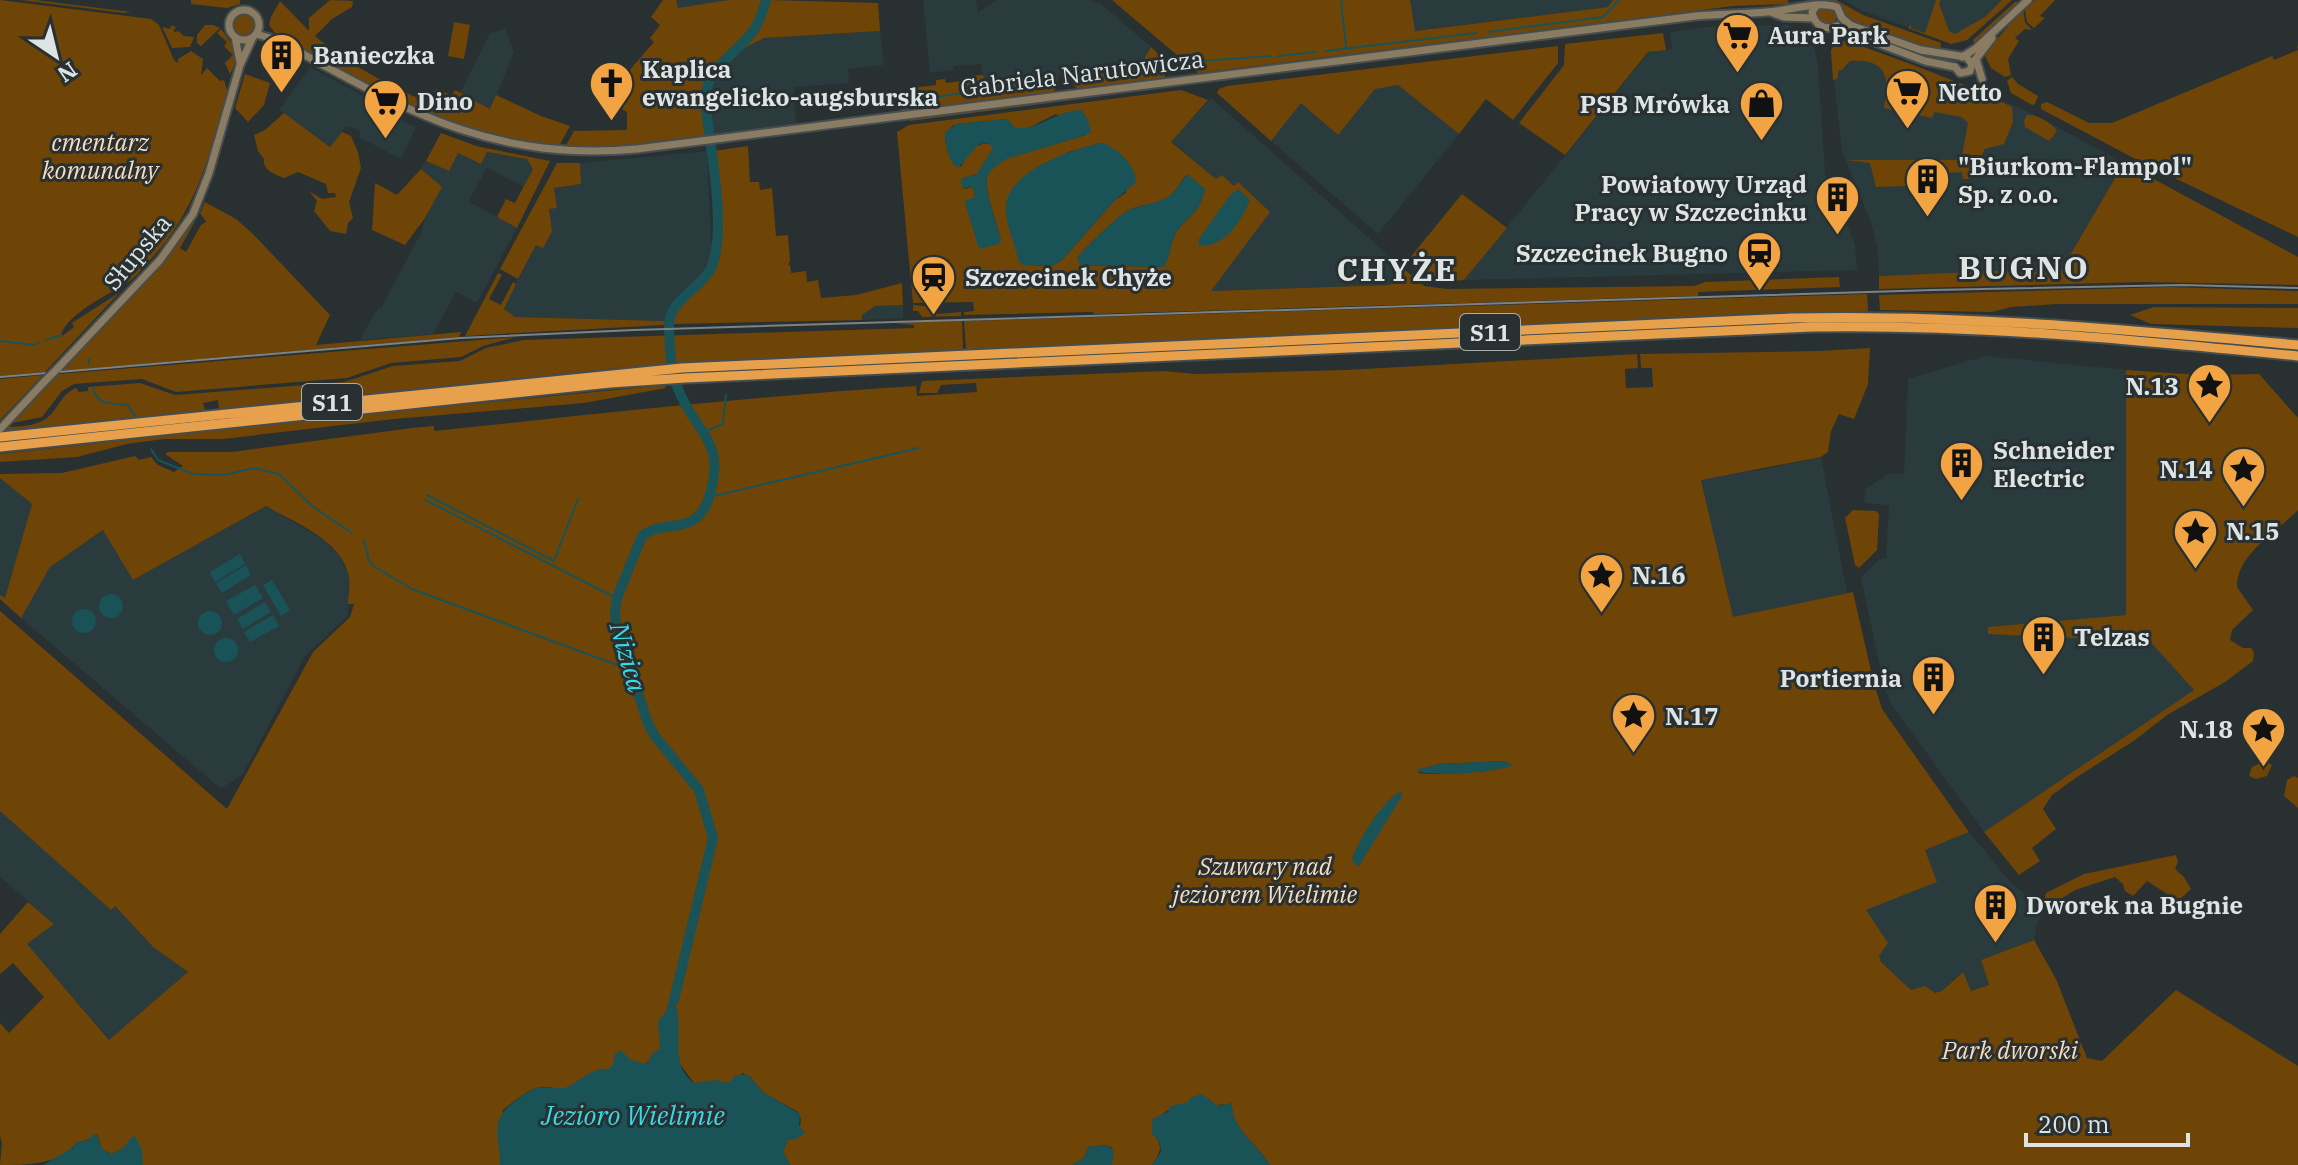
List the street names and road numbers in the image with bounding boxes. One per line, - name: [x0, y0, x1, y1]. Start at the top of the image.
- street label: Gabriela Narutowicza: [958, 42, 1206, 104]
- street label: Słupska: [96, 207, 178, 297]
- road number: S11: [1460, 314, 1520, 350]
- road number: S11: [302, 384, 362, 420]

